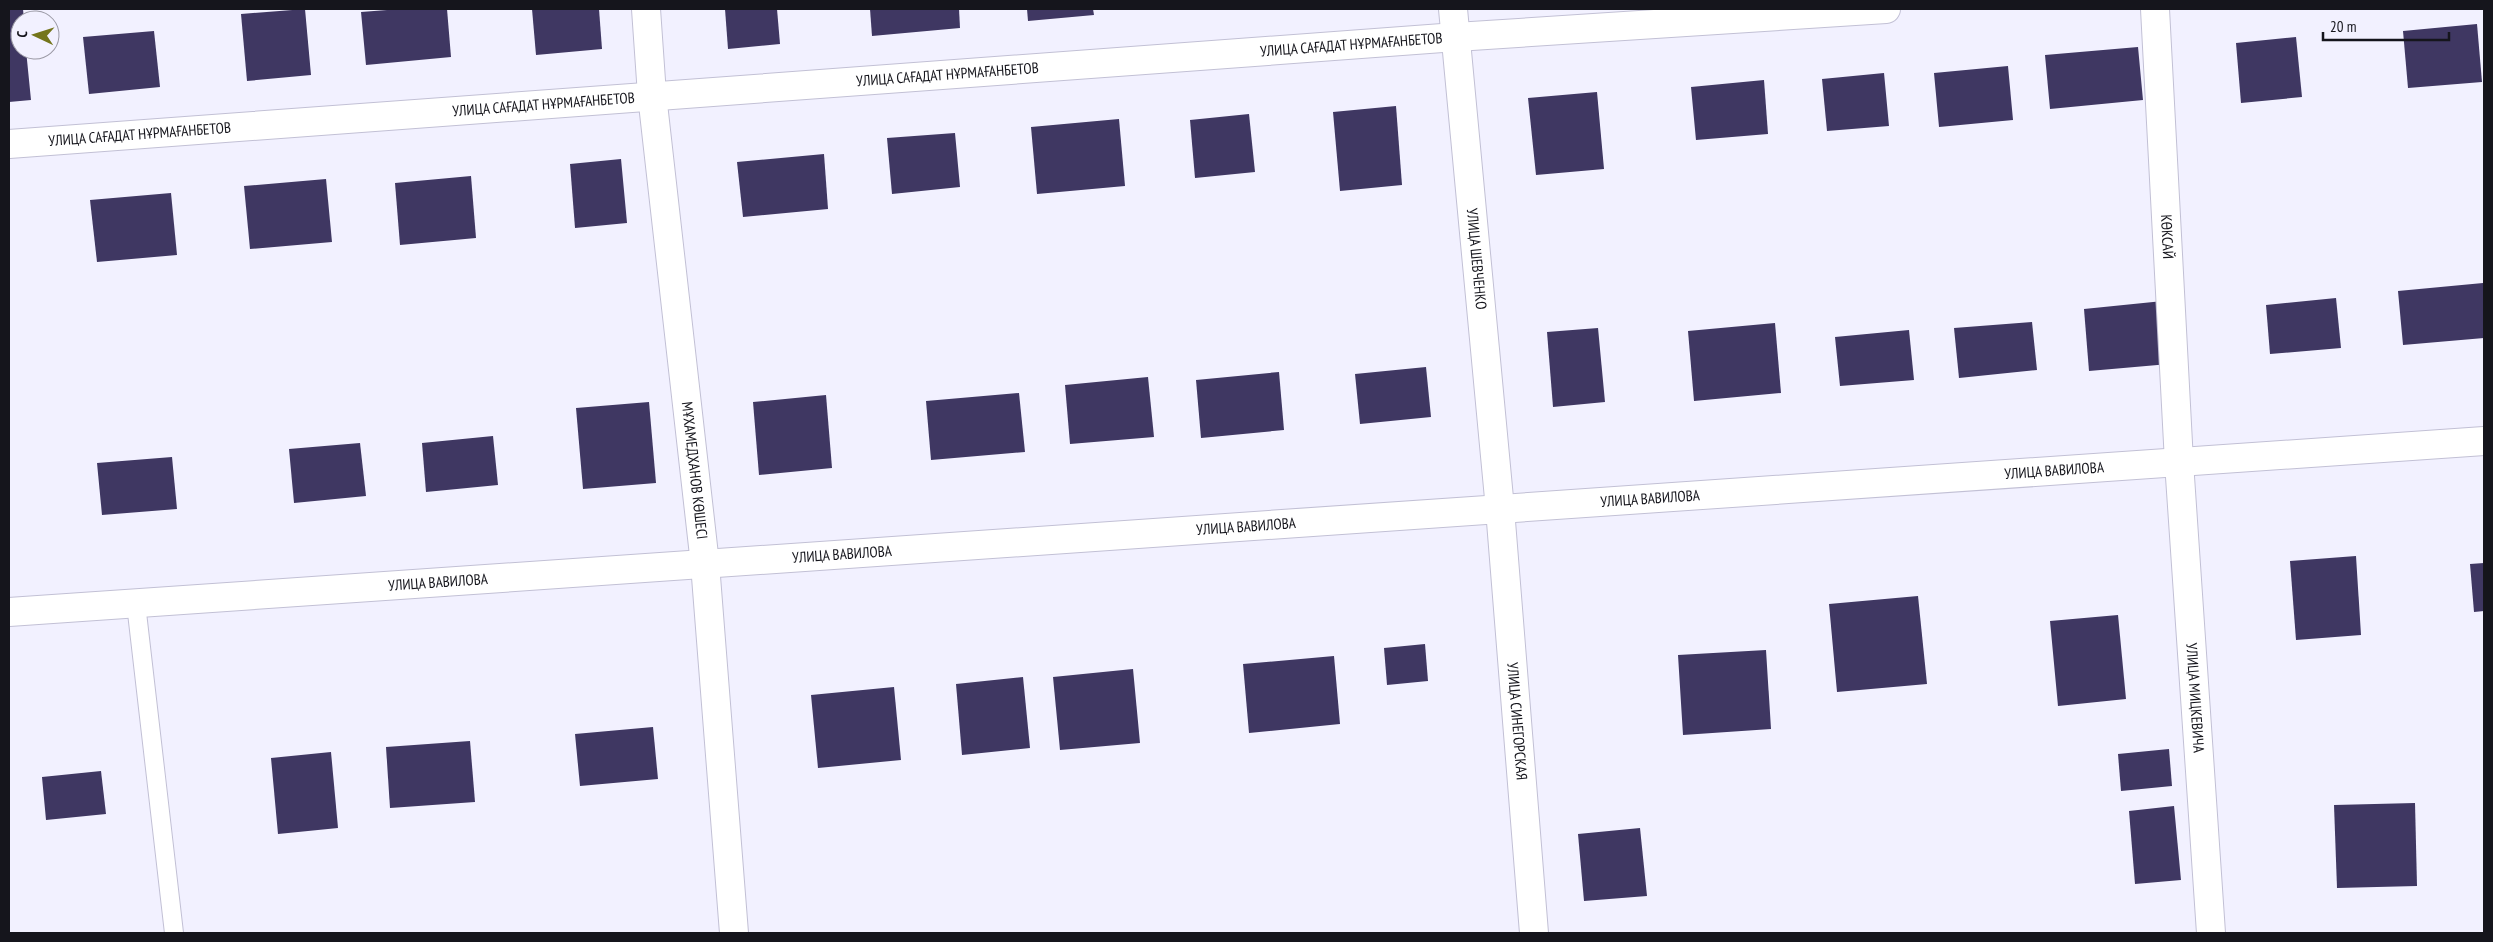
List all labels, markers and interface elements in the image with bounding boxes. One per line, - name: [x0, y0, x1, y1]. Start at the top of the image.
- north arrow: [10, 10, 60, 60]
- scale bar: [2323, 10, 2449, 42]
- text: 20 m: [2330, 17, 2356, 36]
- street label: УЛИЦА САҒАДАТ НҰРМАҒАНБЕТОВ: [1259, 28, 1443, 60]
- text: С: [13, 30, 31, 38]
- street label: УЛИЦА САҒАДАТ НҰРМАҒАНБЕТОВ: [855, 58, 1039, 90]
- street label: УЛИЦА САҒАДАТ НҰРМАҒАНБЕТОВ: [452, 88, 635, 120]
- street label: УЛИЦА САҒАДАТ НҰРМАҒАНБЕТОВ: [48, 118, 232, 150]
- street label: УЛИЦА ШЕВЧЕНКО: [1463, 207, 1491, 310]
- street label: КӨКСАЙ: [2157, 214, 2178, 259]
- street label: МҰХАМЕДХАНОВ КӨШЕСІ: [678, 400, 712, 540]
- street label: УЛИЦА ВАВИЛОВА: [2004, 457, 2105, 483]
- street label: УЛИЦА ВАВИЛОВА: [1600, 485, 1701, 511]
- street label: УЛИЦА ВАВИЛОВА: [1196, 513, 1297, 539]
- street label: УЛИЦА ВАВИЛОВА: [792, 541, 893, 567]
- street label: УЛИЦА ВАВИЛОВА: [388, 569, 489, 595]
- street label: УЛИЦА МИЦКЕВИЧА: [2182, 642, 2209, 754]
- street label: УЛИЦА СИНЕГОРСКАЯ: [1503, 661, 1532, 781]

